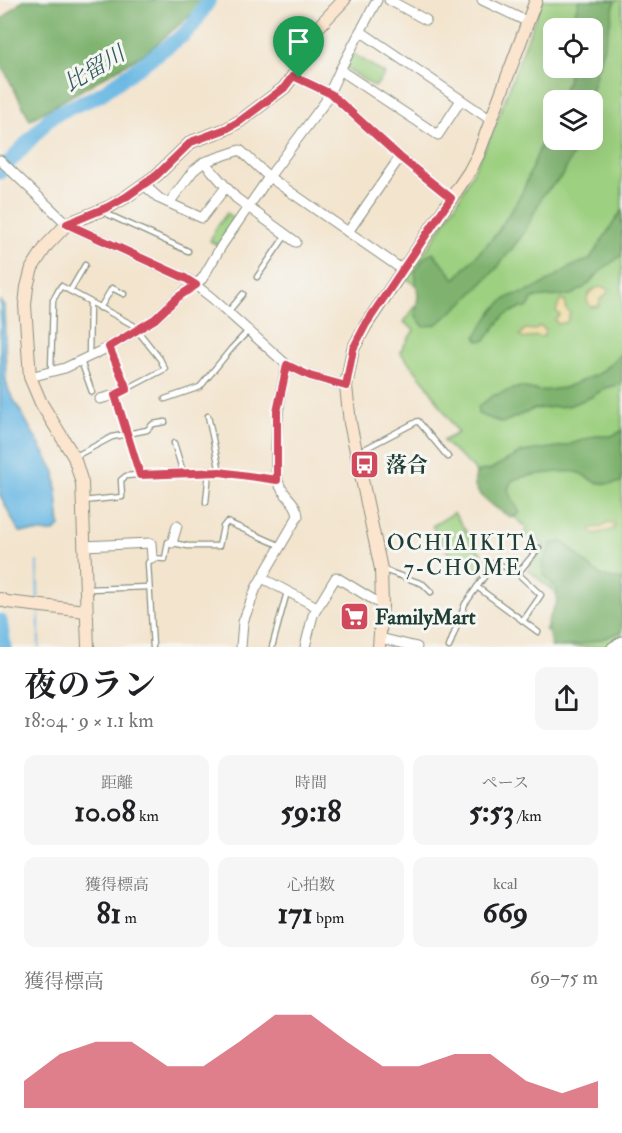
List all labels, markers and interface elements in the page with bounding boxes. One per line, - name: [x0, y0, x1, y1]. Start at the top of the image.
- pin: [273, 16, 324, 78]
- map controls: [543, 18, 603, 150]
- button: locate: [543, 18, 603, 78]
- icon: arrive: [282, 25, 315, 58]
- water label: 比留川: [59, 39, 132, 98]
- button: layers: [543, 90, 603, 150]
- bus stop icon: 落合: [349, 449, 381, 481]
- place label: 落合: [386, 452, 428, 479]
- district label: OCHIAIKITA 7-CHOME: [387, 529, 539, 582]
- supermarket icon: FamilyMart: [338, 601, 370, 633]
- place label: FamilyMart: [375, 604, 476, 631]
- text: 夜のラン: [24, 665, 156, 706]
- button: share: [535, 667, 598, 730]
- text: 18:04 · 9 × 1.1 km: [24, 708, 154, 733]
- text: 距離: [101, 773, 133, 793]
- text: 時間: [295, 773, 327, 793]
- text: ペース: [482, 773, 529, 793]
- text: 10.08: [74, 793, 136, 830]
- text: 59:18: [281, 793, 341, 830]
- text: 5:53: [469, 793, 514, 830]
- text: km: [136, 806, 159, 826]
- text: /km: [514, 806, 542, 826]
- text: kcal: [493, 874, 518, 894]
- text: 獲得標高: [85, 875, 149, 895]
- text: 心拍数: [287, 875, 335, 895]
- text: 669: [483, 894, 528, 931]
- text: 81: [96, 895, 121, 932]
- text: 171: [278, 895, 313, 932]
- text: m: [121, 908, 137, 928]
- text: bpm: [313, 908, 344, 928]
- text: 69–75 m: [530, 965, 598, 990]
- text: 獲得標高: [24, 969, 104, 994]

